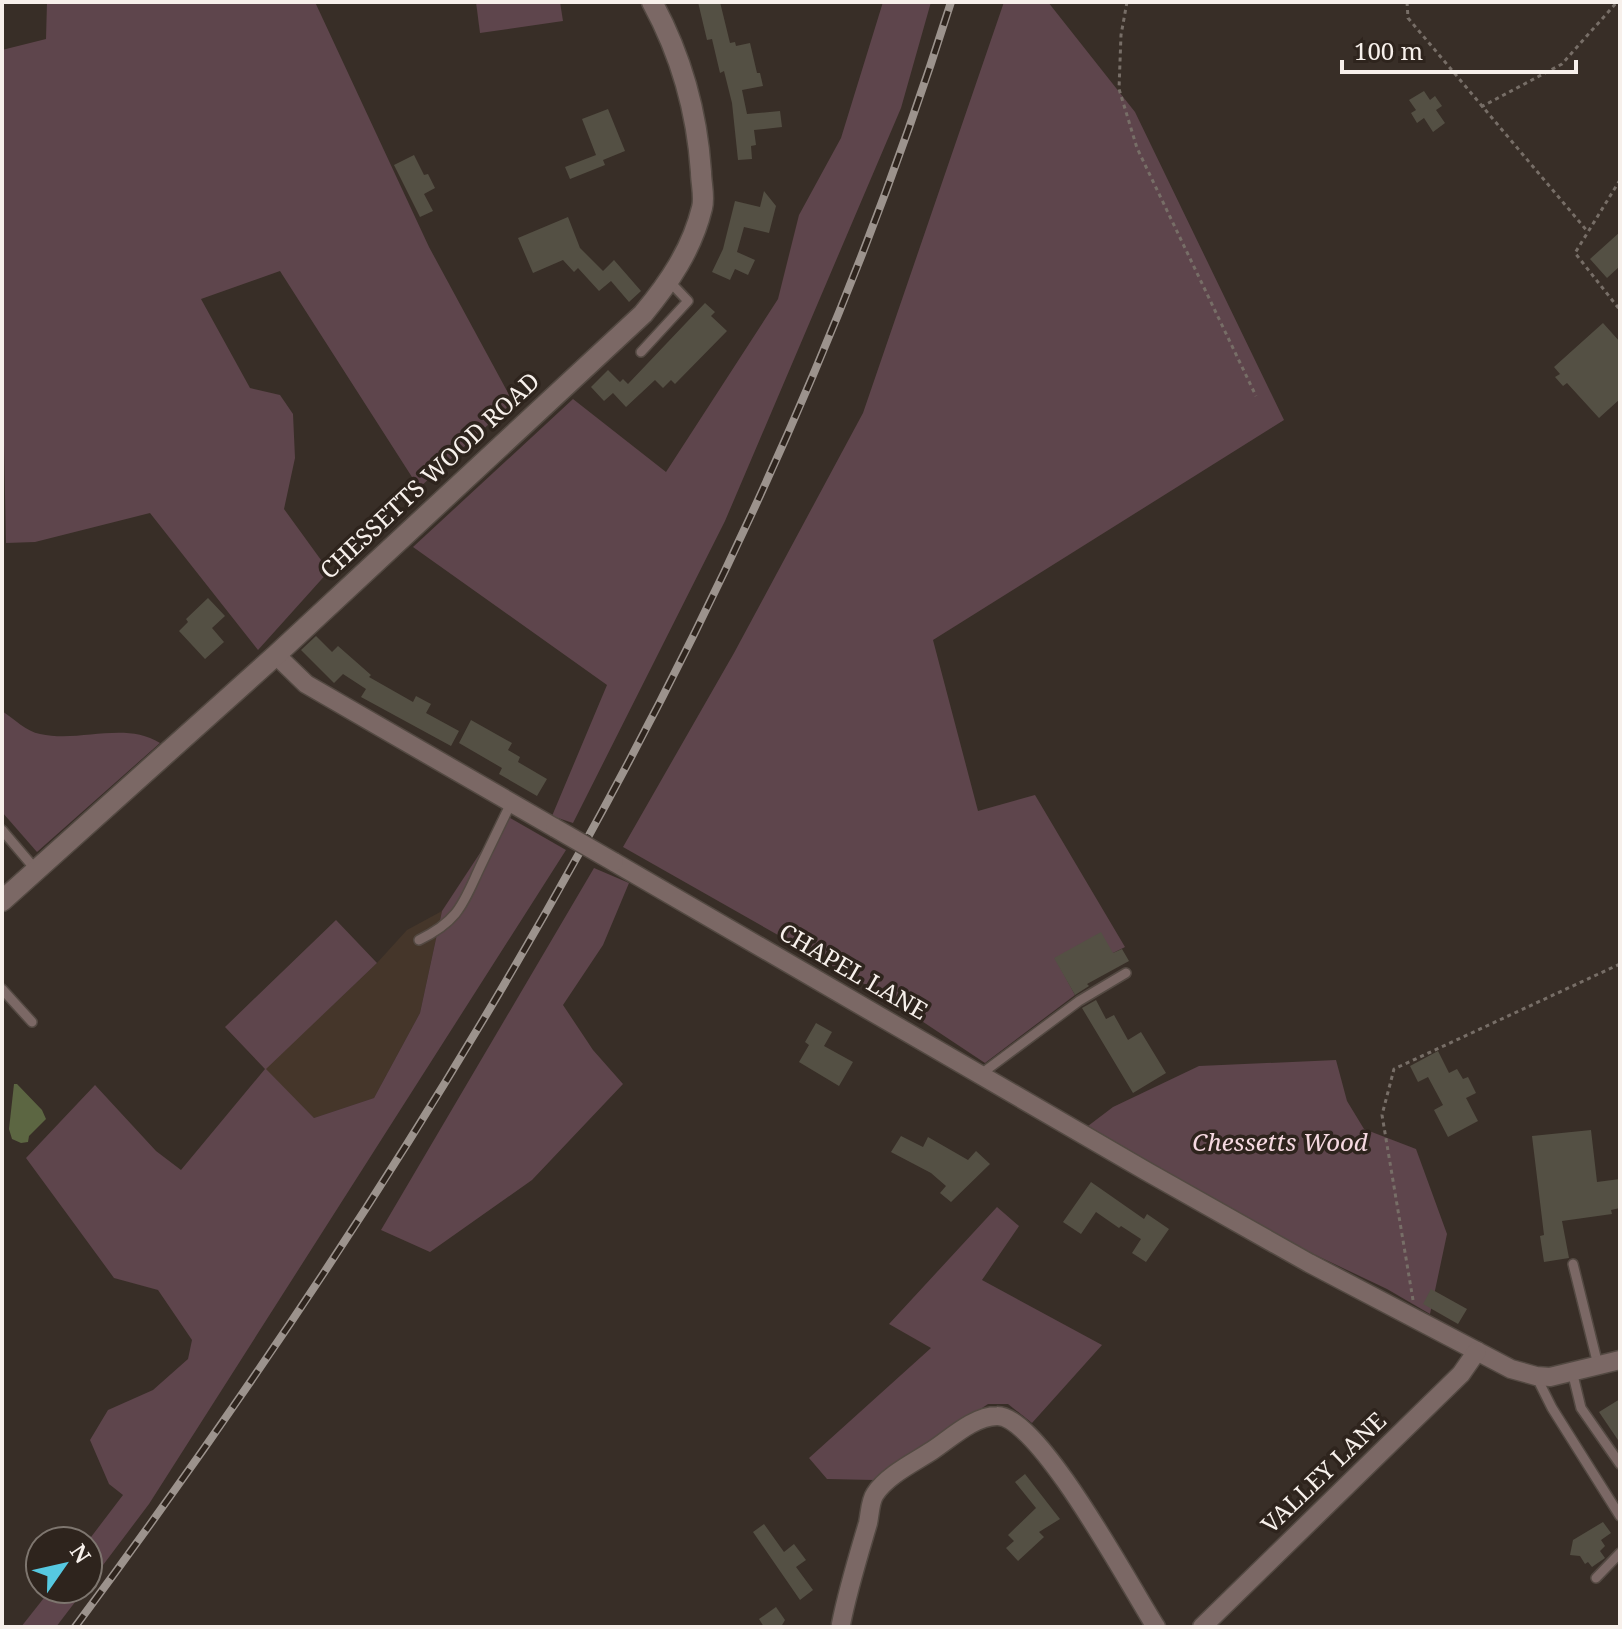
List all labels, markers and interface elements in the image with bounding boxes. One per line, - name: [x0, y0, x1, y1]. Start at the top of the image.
- scale bar: [1342, 24, 1576, 74]
- text: 100 m: [1354, 34, 1423, 67]
- street label: CHESSETTS WOOD ROAD: [312, 364, 546, 586]
- street label: CHAPEL LANE: [773, 915, 934, 1027]
- park label: Chessetts Wood: [1192, 1125, 1368, 1158]
- street label: VALLEY LANE: [1253, 1404, 1393, 1540]
- north arrow: [24, 1525, 104, 1605]
- text: N: [64, 1538, 99, 1569]

